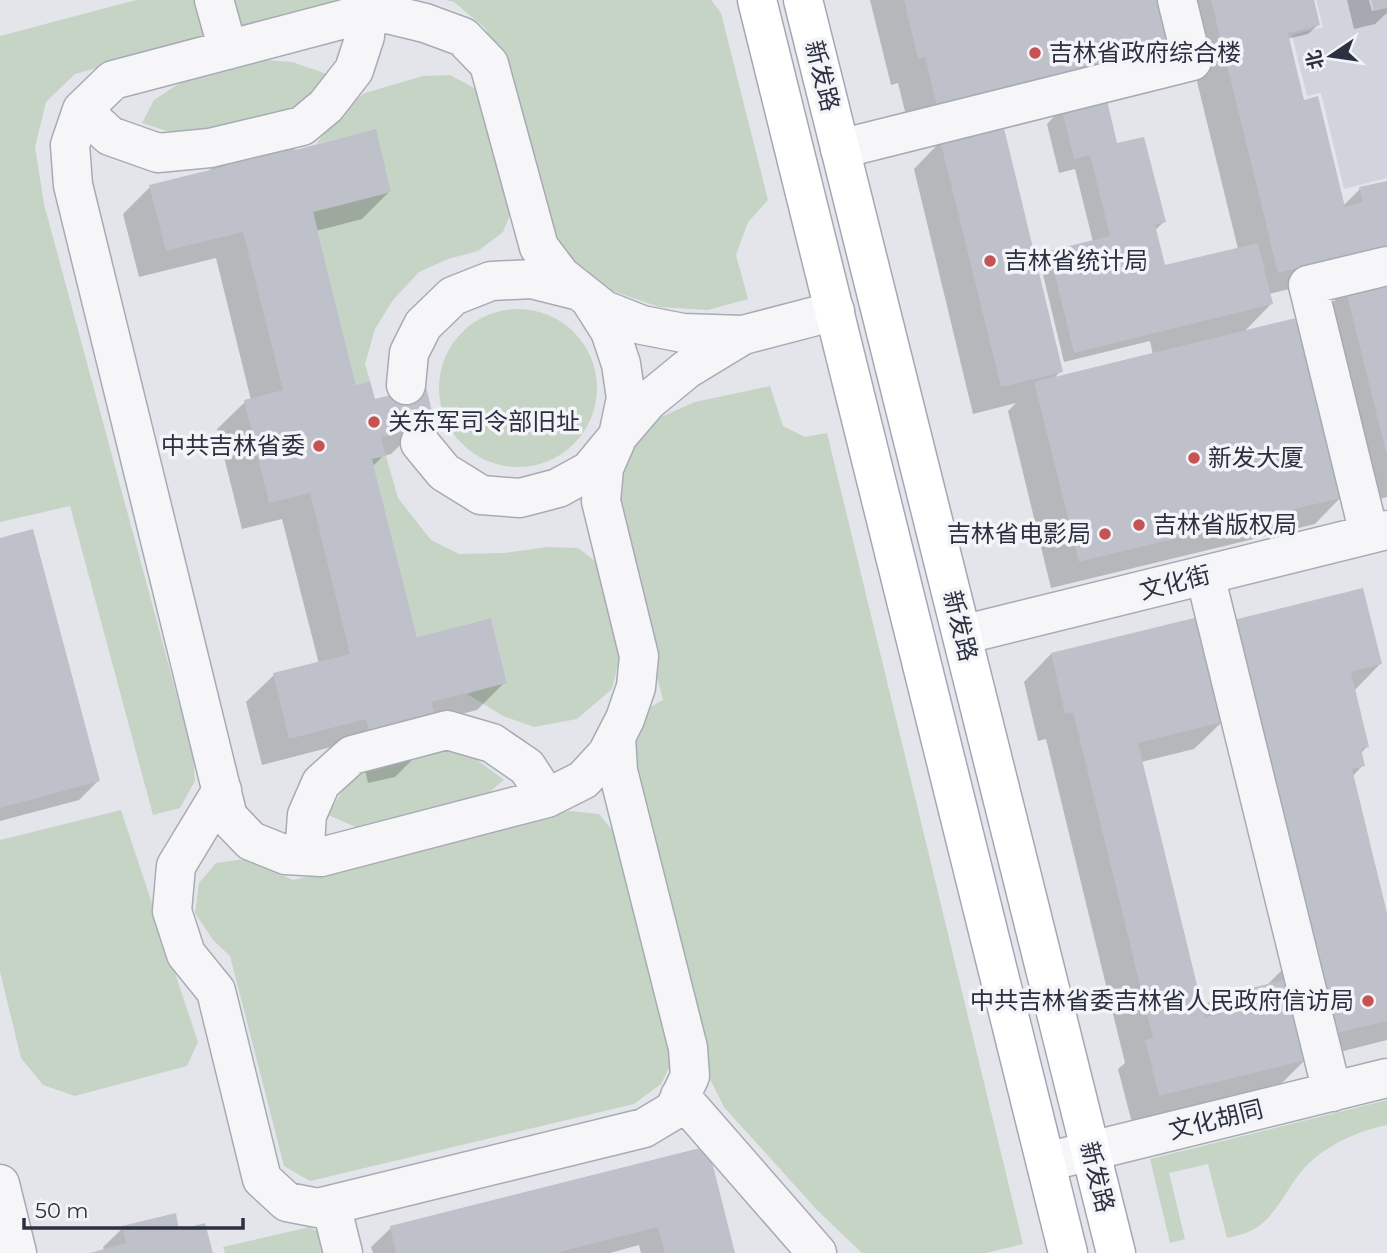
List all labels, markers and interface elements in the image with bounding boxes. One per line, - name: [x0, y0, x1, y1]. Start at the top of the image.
- north arrow: [1296, 21, 1366, 91]
- street label: 新发路: [800, 37, 845, 114]
- place label: 吉林省政府综合楼: [1049, 38, 1241, 67]
- marker: 吉林省政府综合楼: [1027, 45, 1043, 61]
- text: 北: [1302, 48, 1328, 72]
- place label: 吉林省统计局: [1004, 246, 1148, 275]
- marker: 吉林省统计局: [982, 253, 998, 269]
- place label: 关东军司令部旧址: [388, 407, 580, 436]
- marker: 关东军司令部旧址: [366, 414, 382, 430]
- place label: 中共吉林省委: [161, 431, 305, 460]
- marker: 中共吉林省委: [311, 438, 327, 454]
- place label: 新发大厦: [1208, 443, 1304, 472]
- marker: 新发大厦: [1186, 450, 1202, 466]
- place label: 吉林省版权局: [1153, 510, 1297, 539]
- marker: 吉林省版权局: [1131, 517, 1147, 533]
- place label: 吉林省电影局: [947, 519, 1091, 548]
- marker: 吉林省电影局: [1097, 526, 1113, 542]
- street label: 文化街: [1136, 560, 1213, 605]
- street label: 新发路: [938, 587, 983, 664]
- place label: 中共吉林省委吉林省人民政府信访局: [970, 986, 1354, 1015]
- marker: 中共吉林省委吉林省人民政府信访局: [1360, 993, 1376, 1009]
- street label: 文化胡同: [1166, 1094, 1266, 1145]
- street label: 新发路: [1075, 1138, 1120, 1215]
- scale bar: [24, 1186, 243, 1230]
- text: 50 m: [35, 1198, 89, 1223]

